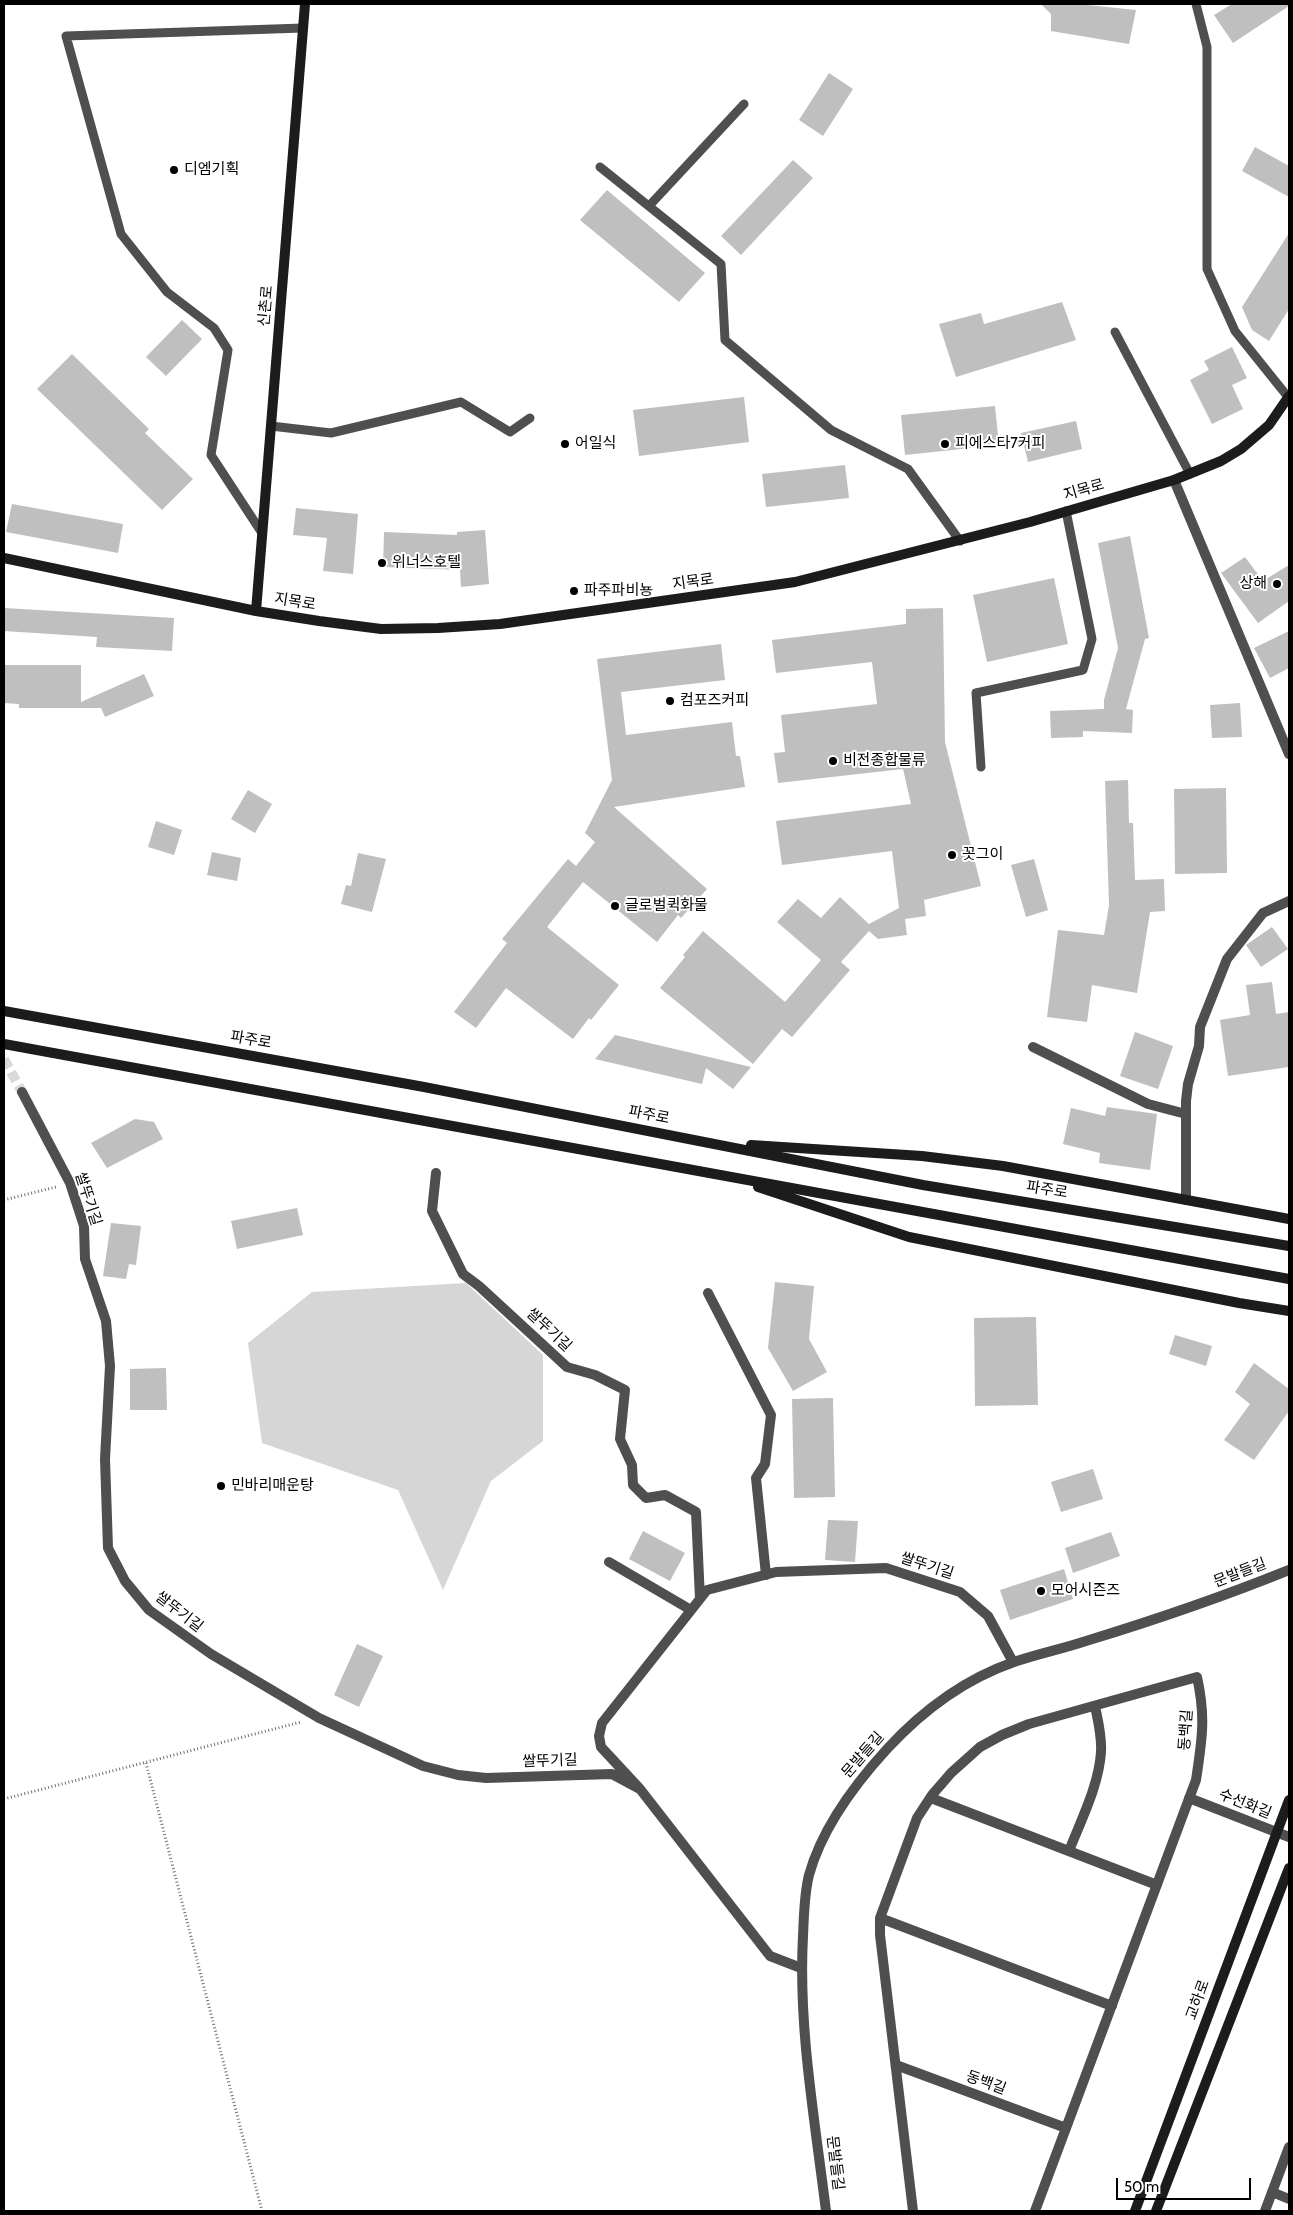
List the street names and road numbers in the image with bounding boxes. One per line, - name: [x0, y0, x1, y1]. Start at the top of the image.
- street label: 신촌로: [255, 285, 277, 327]
- street label: 지목로: [1062, 476, 1106, 504]
- street label: 지목로: [671, 570, 715, 594]
- street label: 지목로: [273, 590, 317, 614]
- street label: 파주로: [229, 1028, 273, 1052]
- street label: 파주로: [627, 1102, 671, 1128]
- street label: 쌀뚜기길: [71, 1170, 105, 1228]
- street label: 파주로: [1025, 1178, 1069, 1202]
- street label: 쌀뚜기길: [523, 1305, 575, 1355]
- street label: 쌀뚜기길: [898, 1549, 956, 1583]
- street label: 문발들길: [1211, 1555, 1269, 1591]
- street label: 쌀뚜기길: [152, 1588, 206, 1636]
- street label: 동백길: [1176, 1709, 1196, 1751]
- street label: 문발들길: [838, 1728, 888, 1782]
- street label: 쌀뚜기길: [522, 1751, 578, 1771]
- street label: 수선화길: [1216, 1785, 1274, 1823]
- street label: 교하로: [1182, 1977, 1214, 2023]
- street label: 동백길: [963, 2067, 1009, 2099]
- street label: 문발들길: [823, 2135, 847, 2191]

